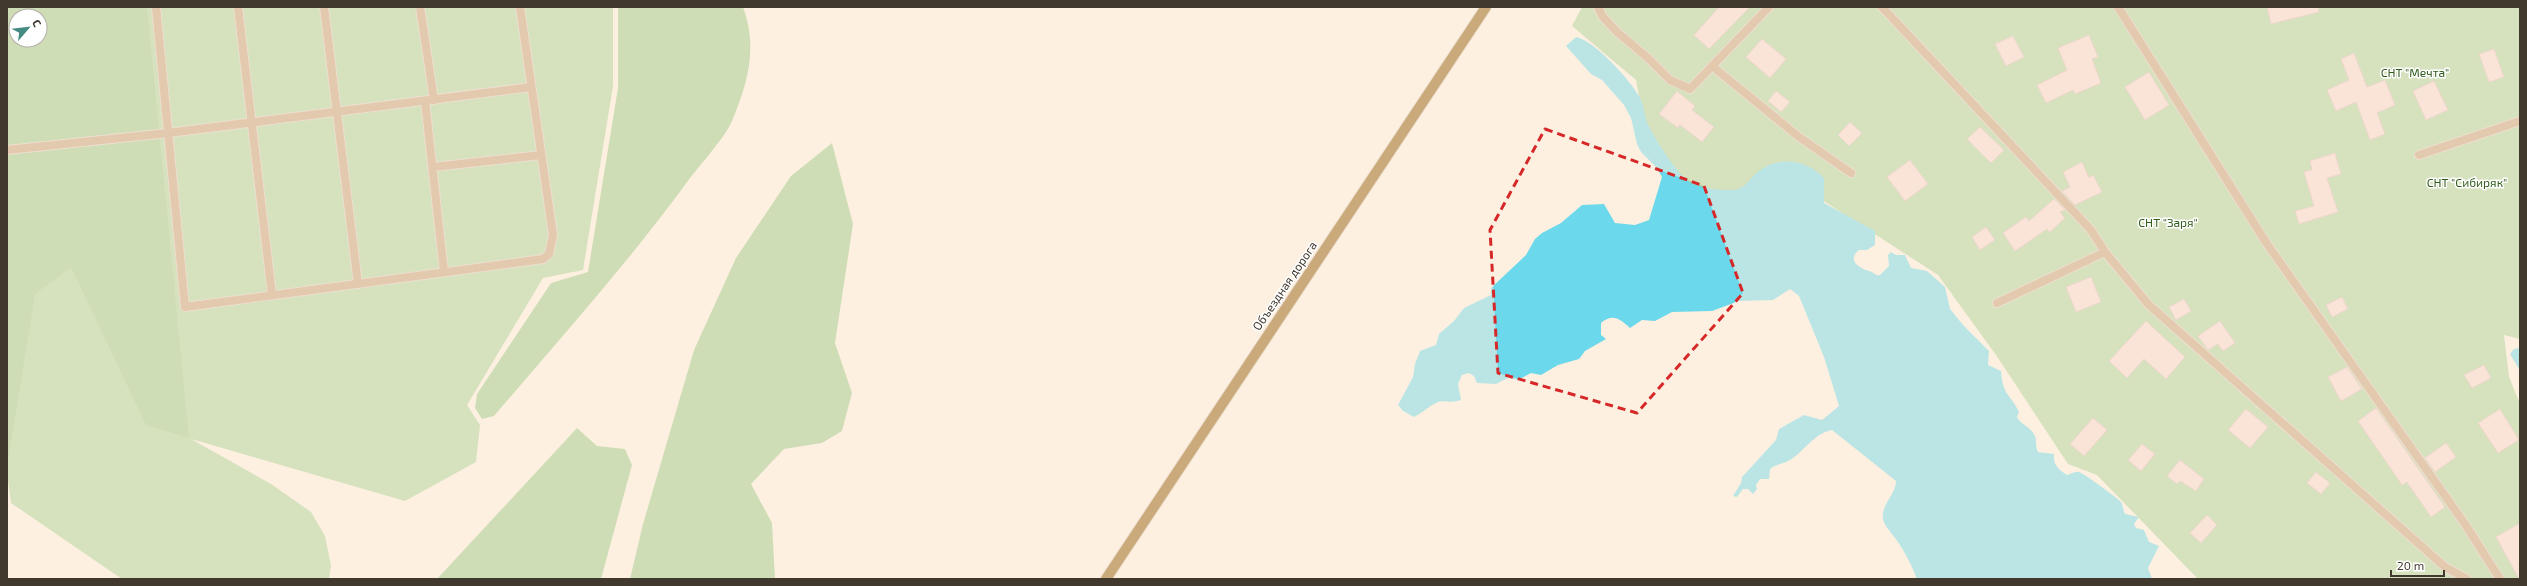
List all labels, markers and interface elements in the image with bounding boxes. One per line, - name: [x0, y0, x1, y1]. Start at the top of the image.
- north arrow: [8, 8, 48, 48]
- text: С: [30, 17, 45, 29]
- park label: СНТ "Мечта": [2381, 65, 2449, 79]
- park label: СНТ "Сибиряк": [2427, 175, 2507, 189]
- park label: СНТ "Заря": [2138, 215, 2198, 229]
- street label: Объездная дорога: [1249, 238, 1319, 333]
- scale bar: [2391, 552, 2444, 578]
- text: 20 m: [2397, 558, 2424, 572]

